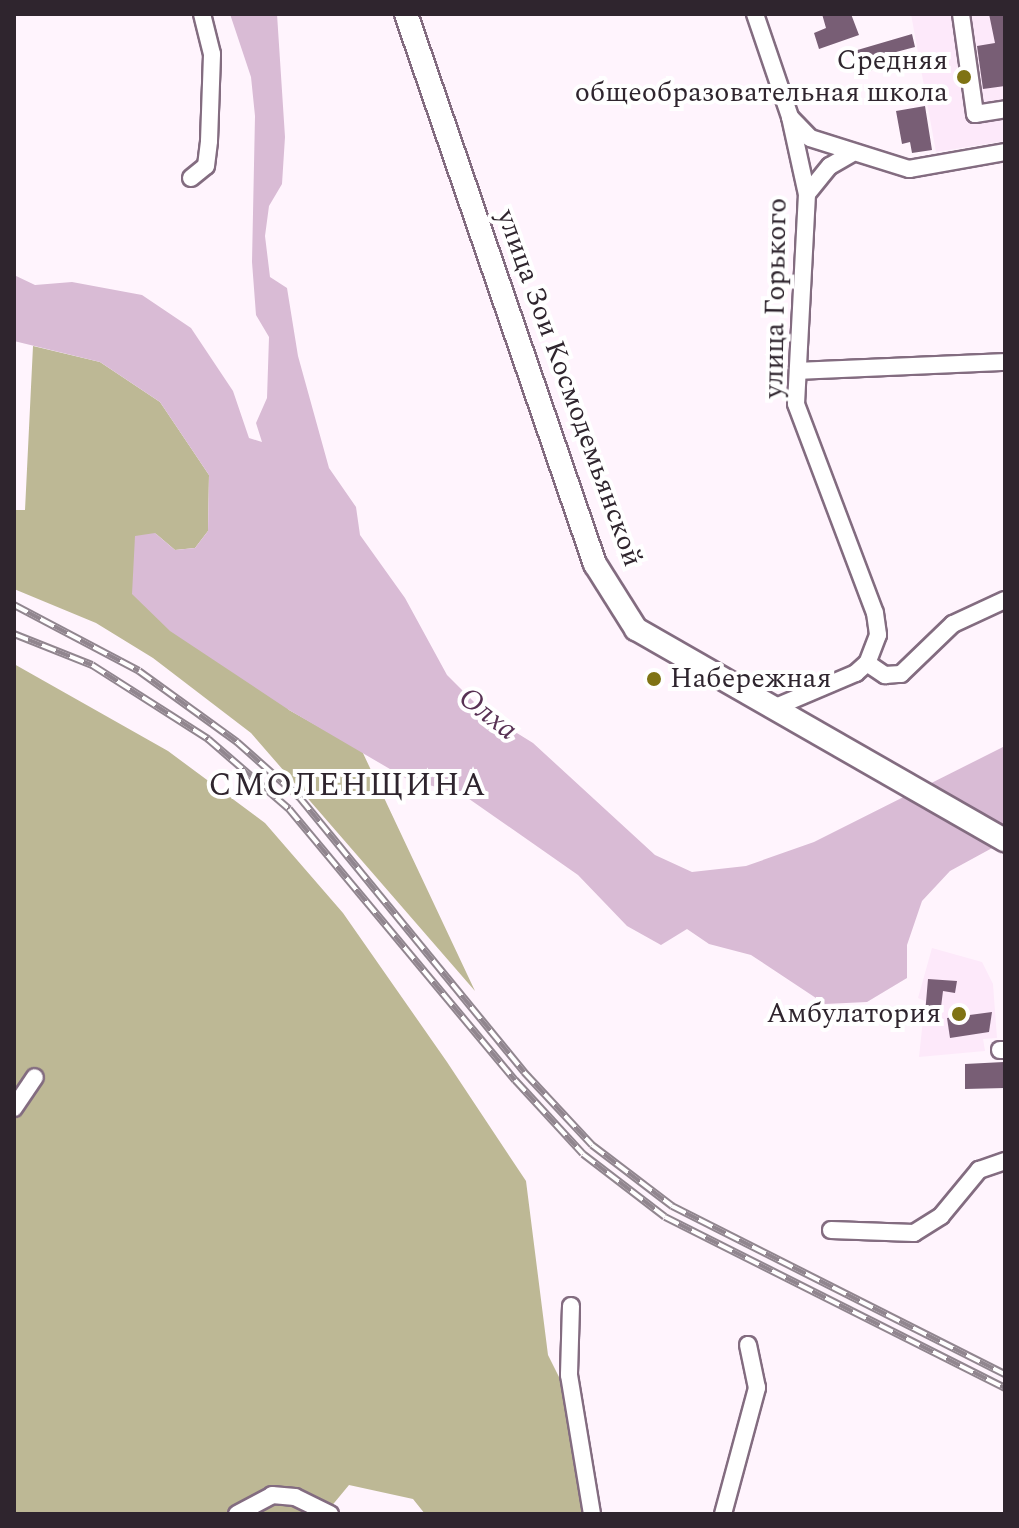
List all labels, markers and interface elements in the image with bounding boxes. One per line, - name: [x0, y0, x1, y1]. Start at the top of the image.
- place label: Средняя общеобразовательная школа: [575, 44, 948, 110]
- marker: Средняя общеобразовательная школа: [955, 68, 973, 86]
- street label: улица Горького: [757, 197, 795, 399]
- street label: улица Зои Космодемьянской: [489, 205, 649, 571]
- place label: Набережная: [670, 662, 832, 696]
- marker: Набережная: [645, 670, 663, 688]
- water label: Олха: [451, 680, 525, 748]
- district label: СМОЛЕНЩИНА: [209, 767, 487, 805]
- place label: Амбулатория: [767, 997, 941, 1031]
- marker: Амбулатория: [948, 1003, 970, 1025]

